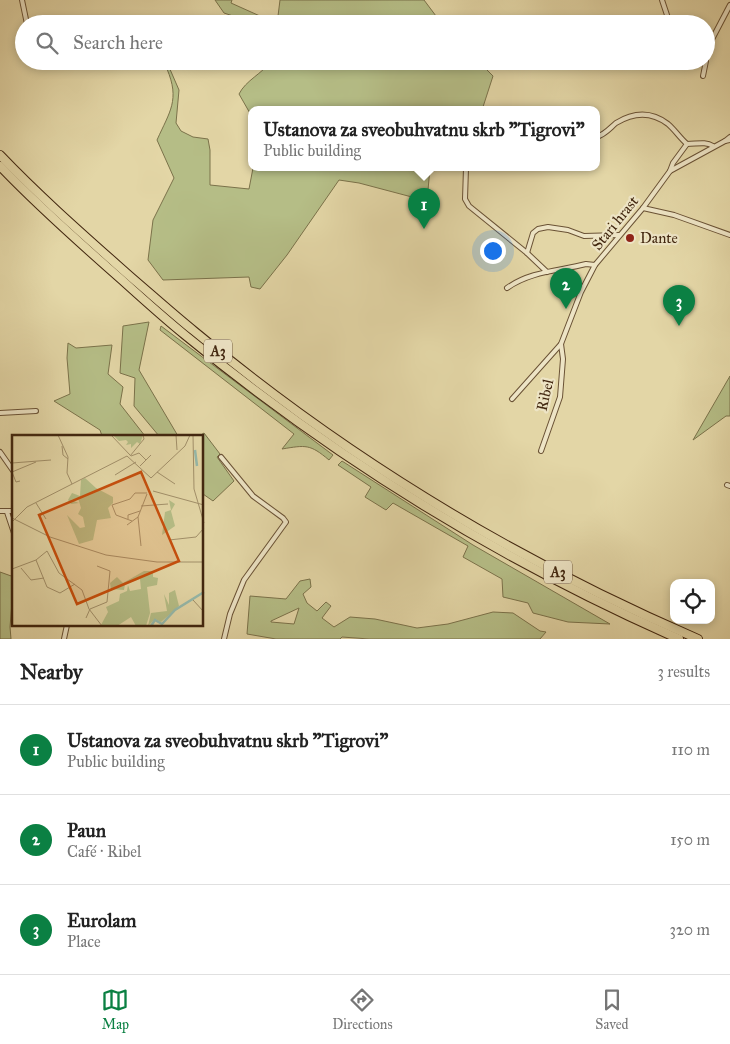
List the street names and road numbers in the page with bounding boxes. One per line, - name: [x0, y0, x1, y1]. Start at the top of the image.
- street label: Stari hrast: [588, 192, 643, 254]
- road number: A3: [204, 340, 232, 362]
- street label: Ribel: [533, 376, 558, 413]
- road number: A3: [544, 560, 572, 584]

